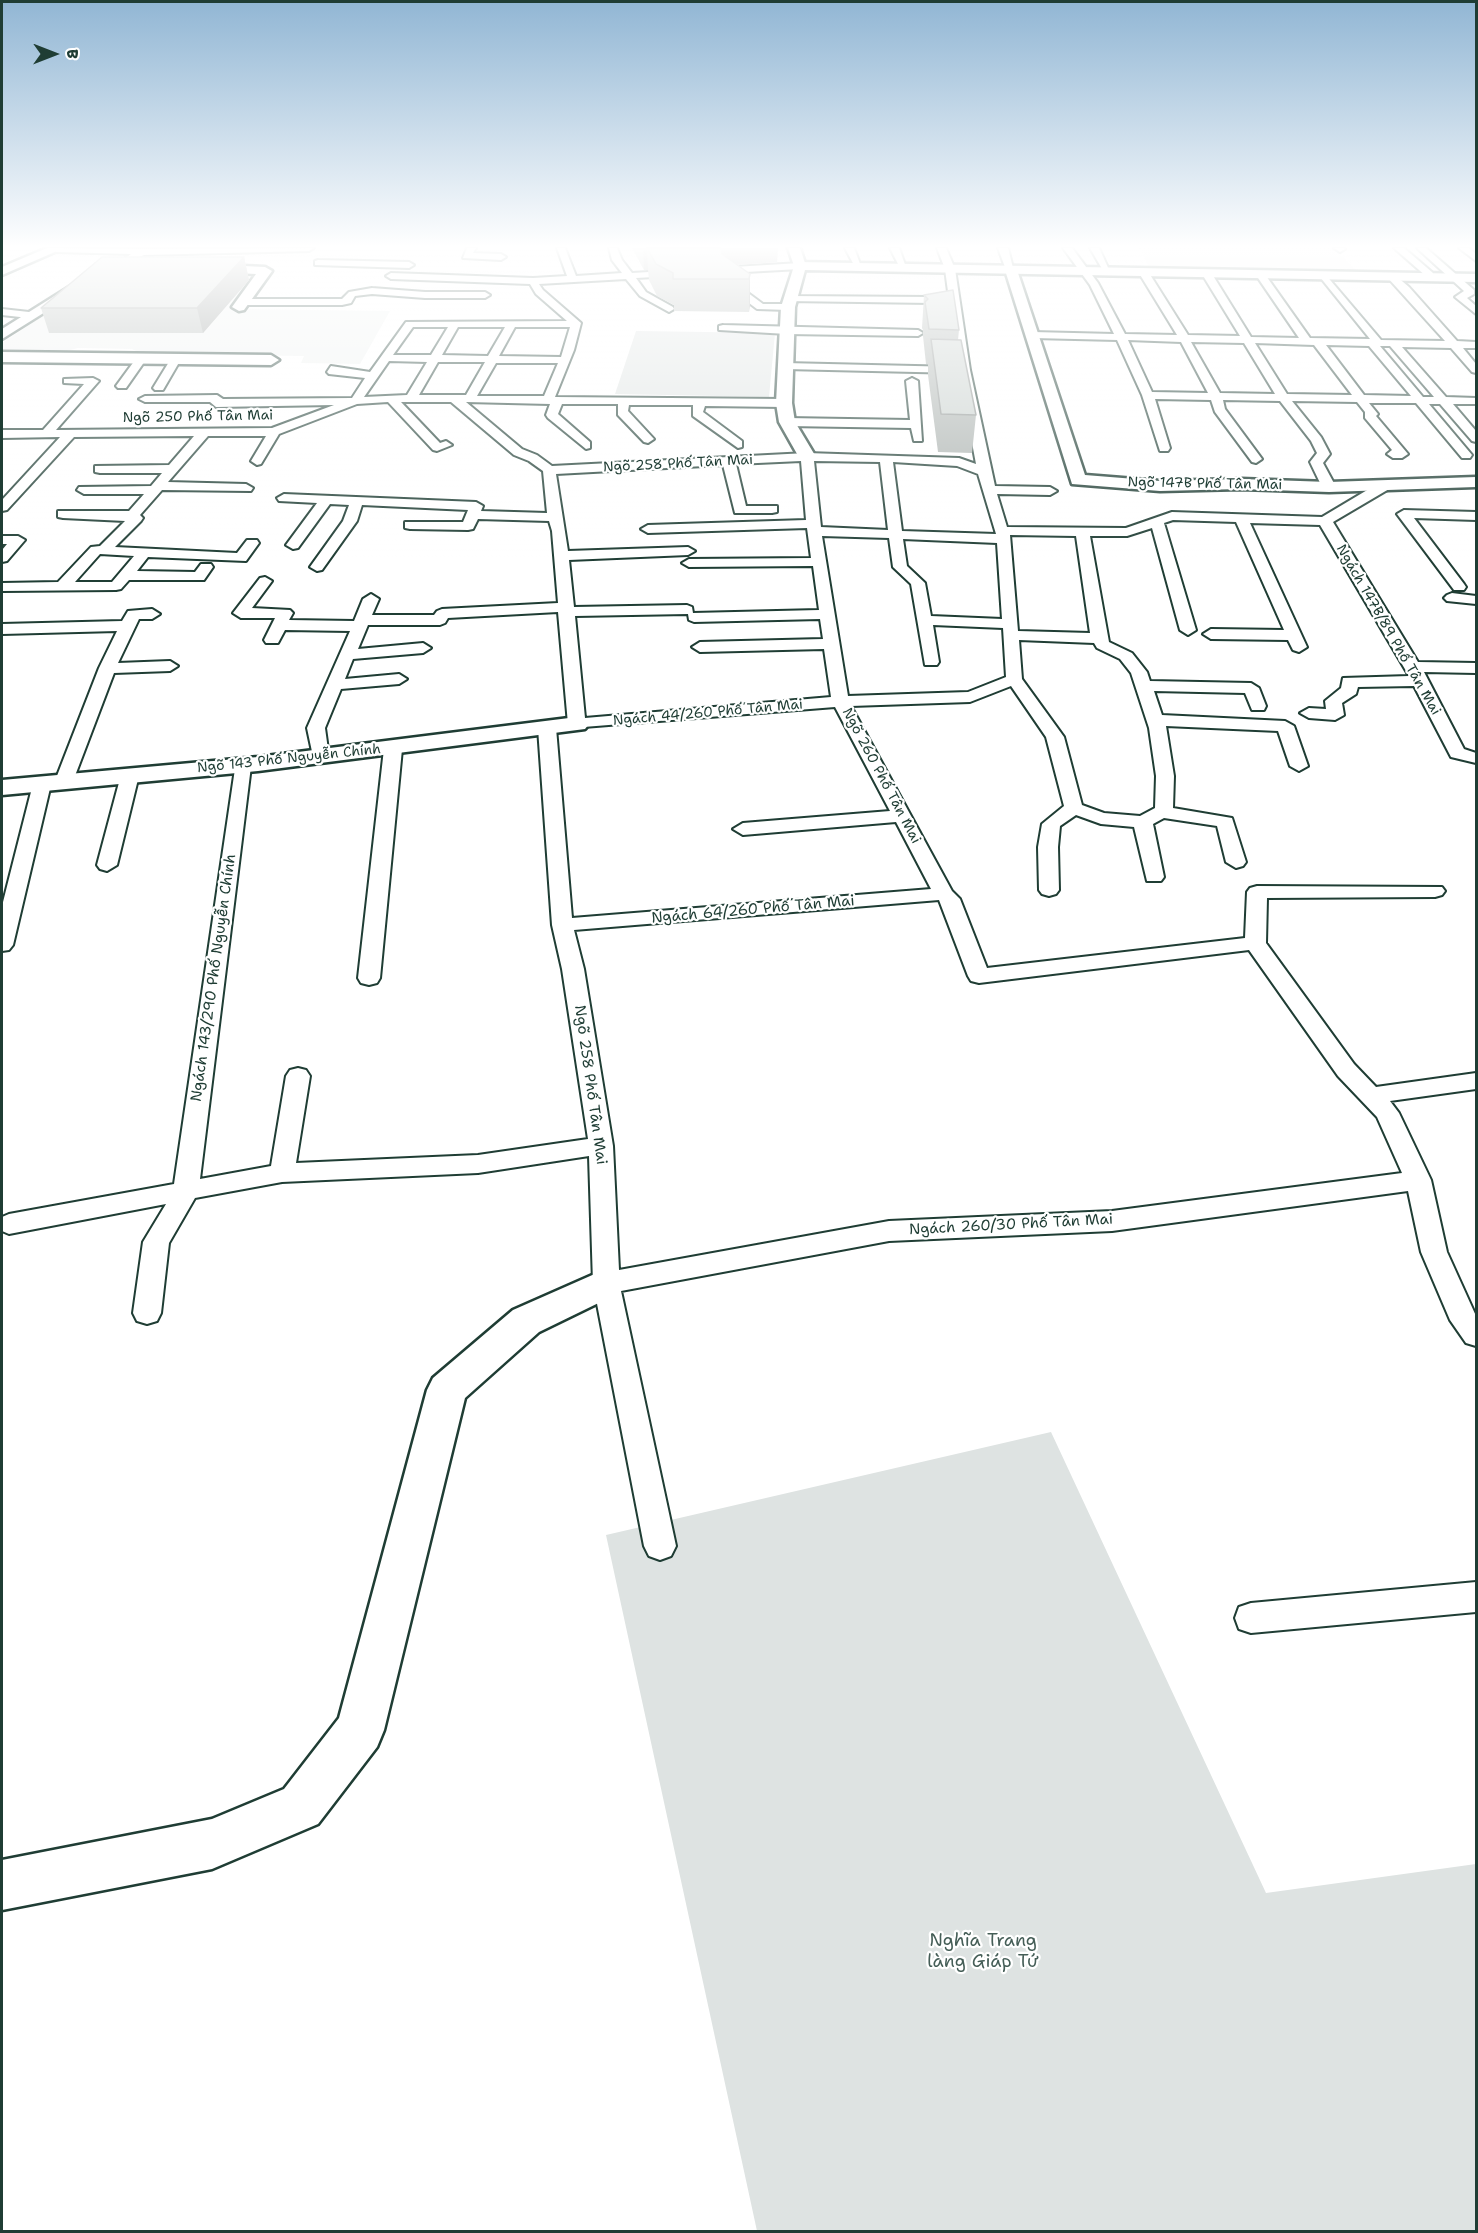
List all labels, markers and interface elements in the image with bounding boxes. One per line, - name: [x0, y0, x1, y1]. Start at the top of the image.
- north arrow: [24, 24, 84, 84]
- text: B: [62, 49, 83, 59]
- street label: Ngõ 250 Phố Tân Mai: [123, 407, 273, 427]
- street label: Ngõ 258 Phố Tân Mai: [603, 452, 753, 476]
- street label: Ngõ 147B Phố Tân Mai: [1127, 474, 1283, 494]
- street label: Ngách 147B/89 Phố Tân Mai: [1332, 542, 1444, 718]
- street label: Ngách 44/260 Phố Tân Mai: [612, 696, 804, 730]
- street label: Ngõ 260 Phố Tân Mai: [838, 705, 924, 847]
- street label: Ngõ 143 Phố Nguyễn Chính: [196, 741, 382, 777]
- street label: Ngách 143/290 Phố Nguyễn Chính: [188, 853, 240, 1103]
- street label: Ngách 64/260 Phố Tân Mai: [651, 892, 855, 928]
- street label: Ngõ 258 Phố Tân Mai: [570, 1004, 610, 1166]
- street label: Ngách 260/30 Phố Tân Mai: [909, 1211, 1113, 1239]
- park label: Nghĩa Trang làng Giáp Tứ: [927, 1930, 1039, 1972]

